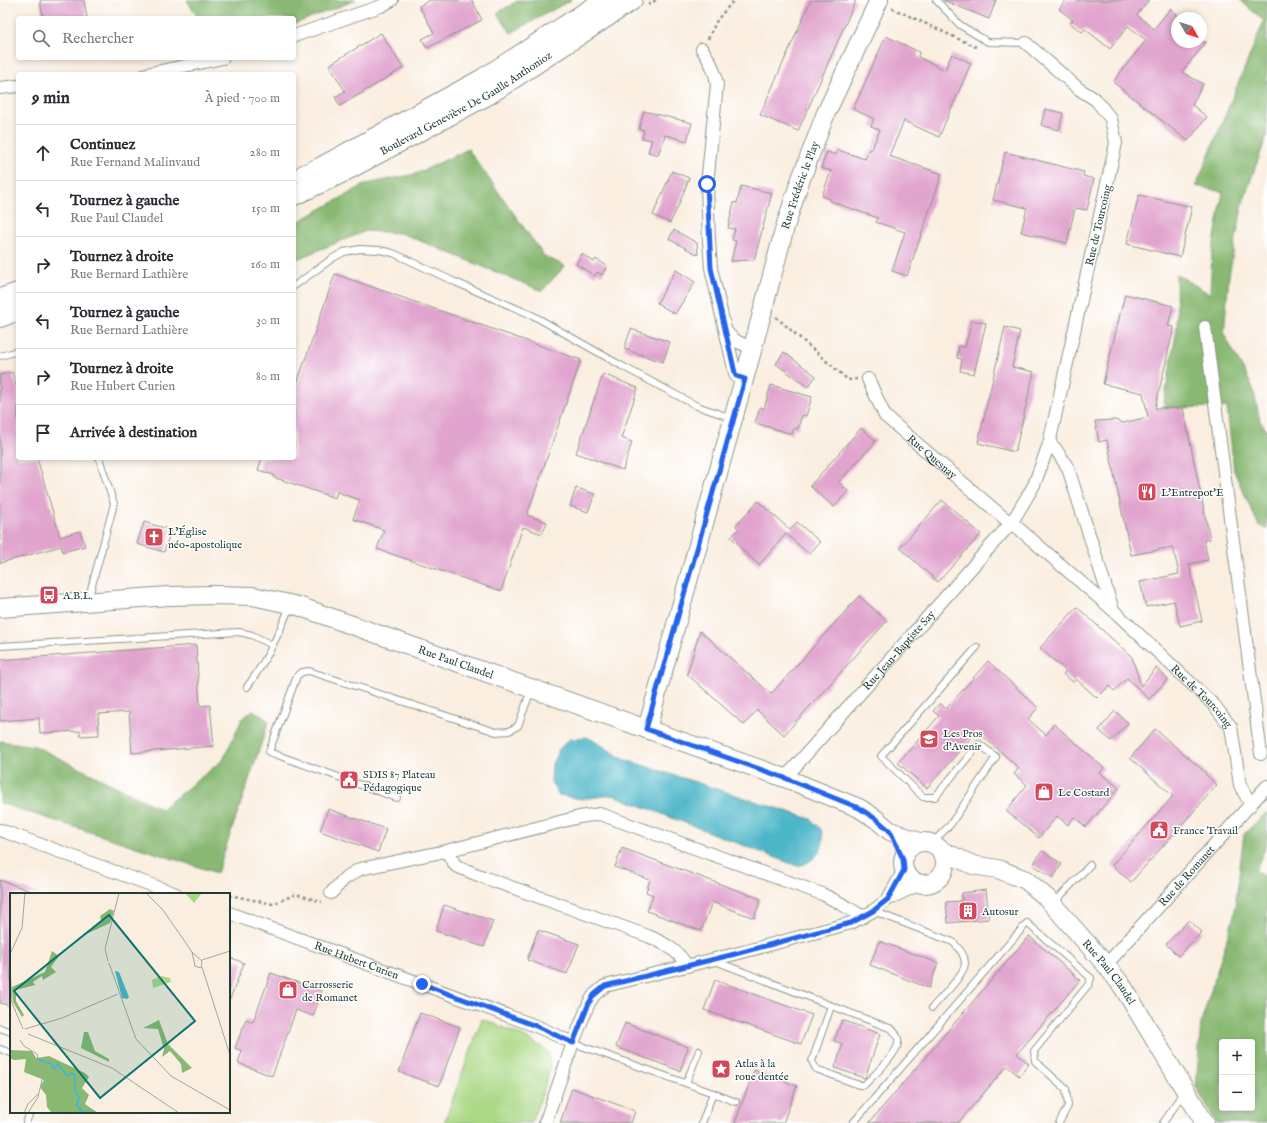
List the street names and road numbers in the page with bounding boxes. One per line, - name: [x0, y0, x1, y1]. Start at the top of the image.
- street label: Boulevard Geneviève De Gaulle Anthonioz: [378, 49, 555, 159]
- street label: Rue Frédéric le Play: [779, 139, 823, 231]
- street label: Rue de Tourcoing: [1083, 182, 1115, 267]
- street label: Rue Quesnay: [904, 432, 960, 483]
- street label: Rue Jean-Baptiste Say: [860, 607, 939, 694]
- street label: Rue Paul Claudel: [416, 643, 495, 682]
- street label: Rue de Tourcoing: [1168, 662, 1236, 732]
- street label: Rue de Romanet: [1156, 843, 1218, 910]
- street label: Rue Paul Claudel: [1079, 937, 1138, 1008]
- street label: Rue Hubert Curien: [312, 939, 401, 983]

